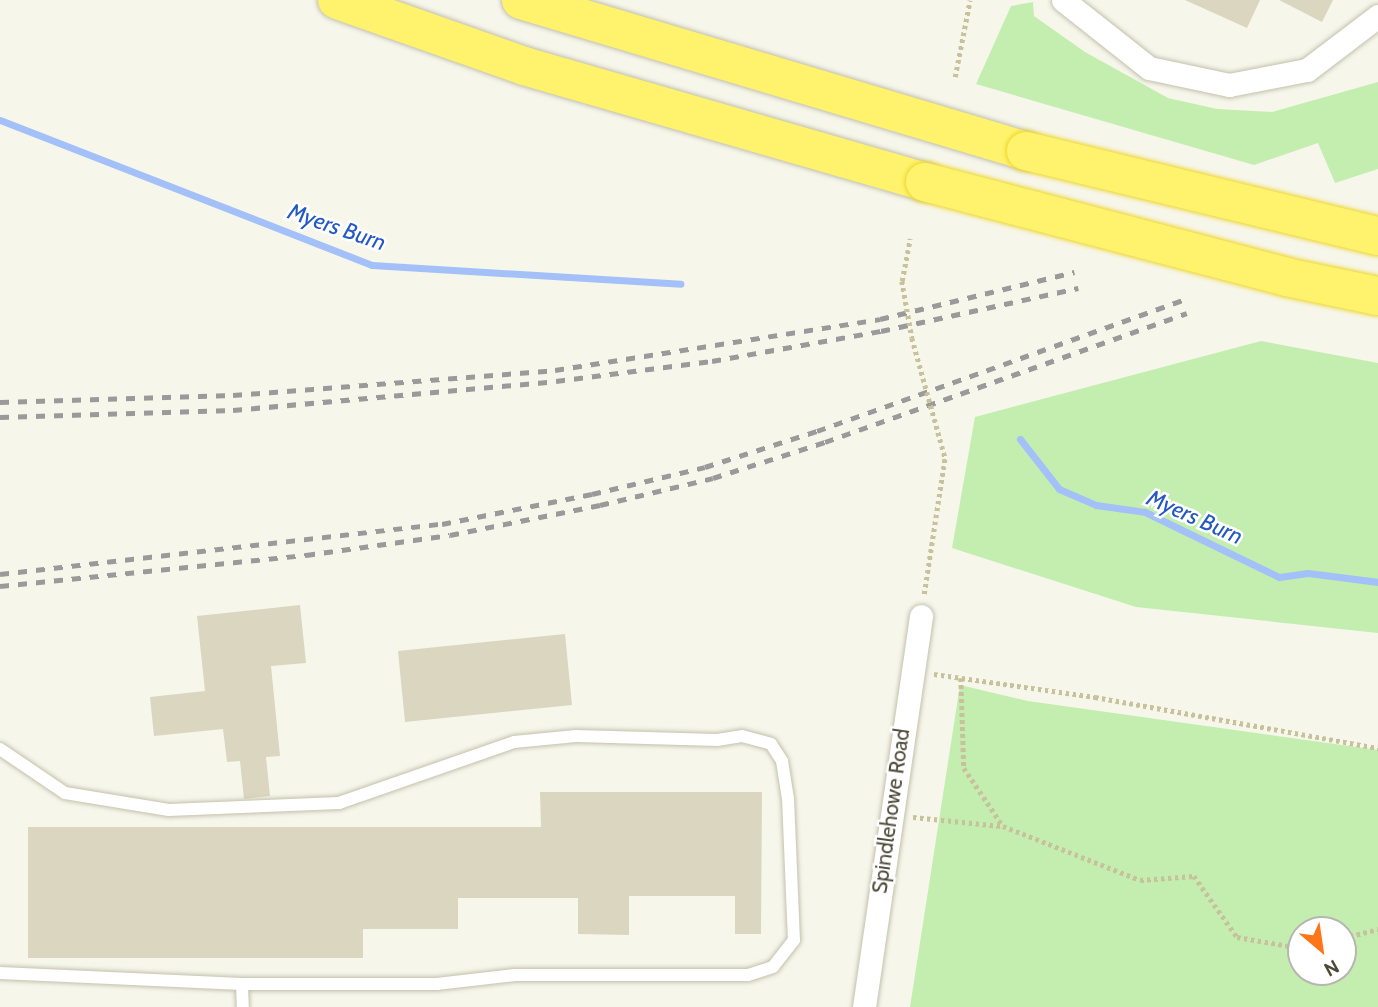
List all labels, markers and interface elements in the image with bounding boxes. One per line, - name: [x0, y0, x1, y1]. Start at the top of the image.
- water label: Myers Burn: [284, 197, 390, 257]
- water label: Myers Burn: [1143, 484, 1247, 550]
- street label: Spindlehowe Road: [867, 727, 915, 895]
- north arrow: [1287, 916, 1357, 986]
- text: N: [1320, 955, 1343, 981]

